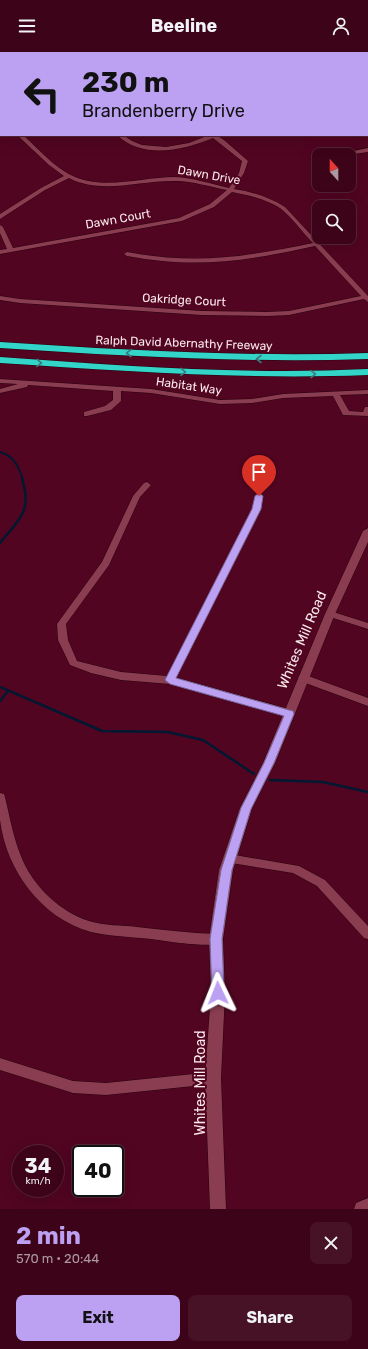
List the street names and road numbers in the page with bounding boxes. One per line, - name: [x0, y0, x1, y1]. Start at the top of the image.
- street label: Dawn Drive: [176, 163, 242, 187]
- street label: Dawn Court: [84, 206, 152, 232]
- street label: Oakridge Court: [142, 291, 226, 309]
- street label: Ralph David Abernathy Freeway: [95, 333, 273, 353]
- street label: Habitat Way: [155, 374, 223, 398]
- street label: Whites Mill Road: [274, 588, 330, 692]
- street label: Whites Mill Road: [192, 1031, 209, 1135]

